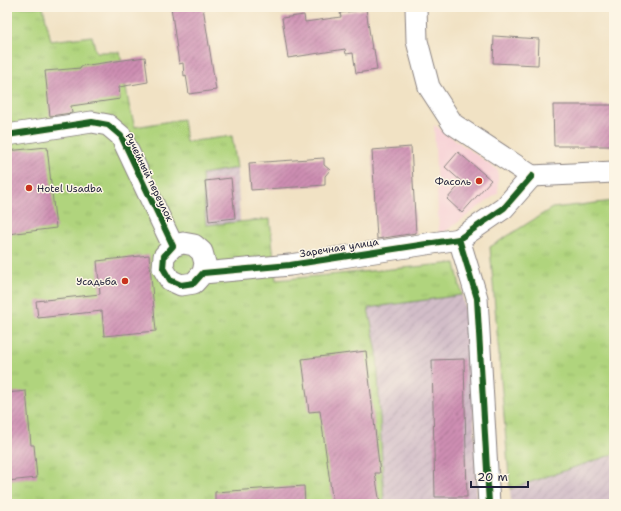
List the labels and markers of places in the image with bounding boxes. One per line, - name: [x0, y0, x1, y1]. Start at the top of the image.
- place label: Фасоль: [435, 175, 471, 188]
- marker: Фасоль: [474, 176, 484, 186]
- place label: Hotel Usadba: [37, 182, 103, 195]
- marker: Hotel Usadba: [24, 183, 34, 193]
- place label: Усадьба: [76, 275, 118, 288]
- marker: Усадьба: [120, 276, 130, 286]

